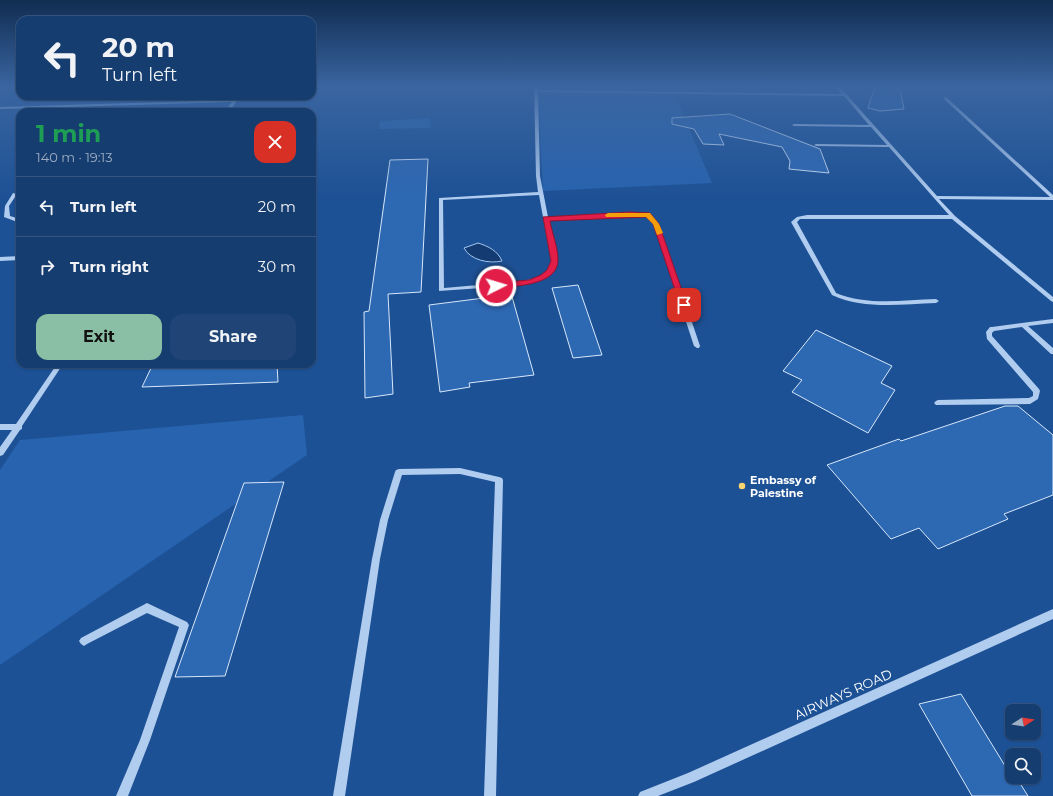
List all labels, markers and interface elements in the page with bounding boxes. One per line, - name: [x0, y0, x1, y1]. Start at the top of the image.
- text: 20 m: [102, 30, 175, 64]
- icon: left: [36, 32, 88, 84]
- text: Turn left: [102, 64, 177, 86]
- text: 1 min: [36, 119, 101, 148]
- button: close: [254, 121, 296, 163]
- text: 140 m · 19:13: [36, 149, 113, 165]
- icon: left: [36, 196, 58, 218]
- text: Turn left: [70, 197, 137, 216]
- text: 20 m: [258, 197, 296, 216]
- icon: right: [36, 256, 58, 278]
- text: Turn right: [70, 257, 149, 276]
- text: 30 m: [258, 257, 296, 276]
- position arrow: [475, 265, 517, 307]
- pin: [667, 288, 701, 322]
- icon: arrive: [673, 294, 695, 316]
- button: Exit: [36, 314, 162, 360]
- button: Share: [170, 314, 296, 360]
- place label: Embassy of Palestine: [750, 473, 817, 500]
- marker: Embassy of Palestine: [737, 481, 747, 491]
- street label: AIRWAYS ROAD: [792, 665, 894, 723]
- north arrow: [1005, 704, 1041, 740]
- map controls: [1005, 704, 1041, 784]
- button: search: [1005, 748, 1041, 784]

